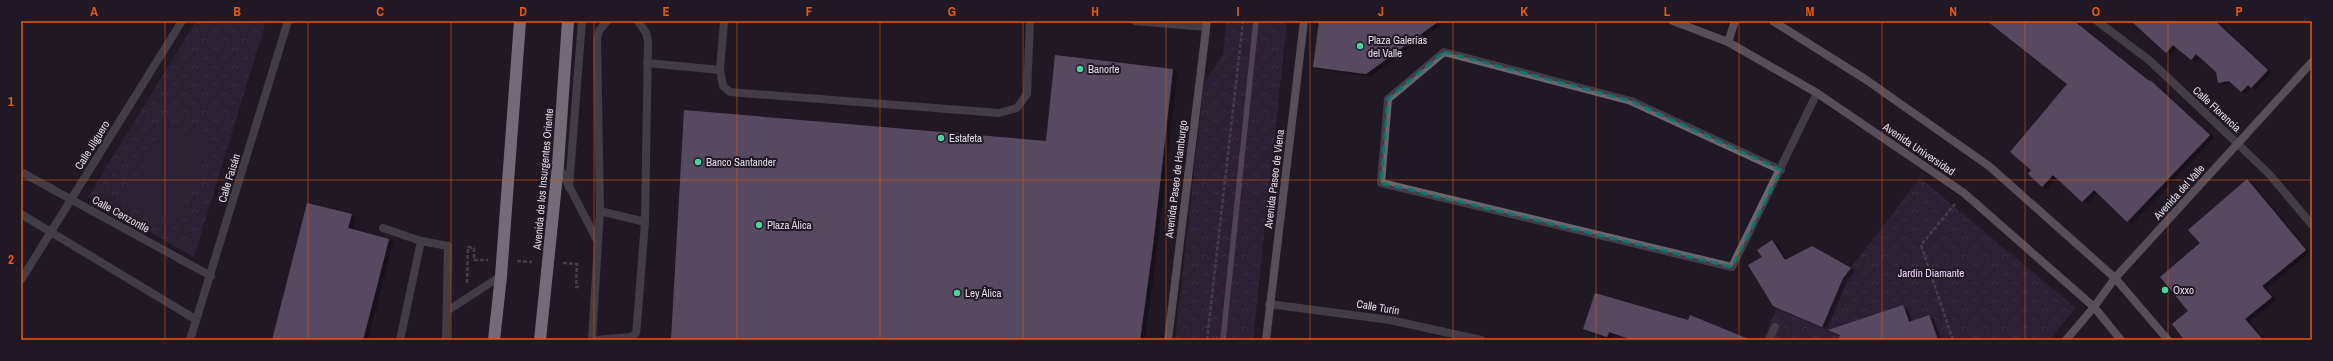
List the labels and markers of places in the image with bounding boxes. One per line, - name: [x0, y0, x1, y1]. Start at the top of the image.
- place label: Plaza Galerías del Valle: [1368, 33, 1428, 60]
- marker: Plaza Galerías del Valle: [1355, 41, 1365, 51]
- place label: Banorte: [1088, 62, 1120, 76]
- marker: Banorte: [1075, 64, 1085, 74]
- place label: Estafeta: [949, 131, 982, 145]
- marker: Estafeta: [936, 133, 946, 143]
- place label: Banco Santander: [706, 155, 776, 169]
- marker: Banco Santander: [693, 157, 703, 167]
- place label: Plaza Álica: [767, 218, 812, 232]
- marker: Plaza Álica: [754, 220, 764, 230]
- place label: Oxxo: [2173, 283, 2194, 297]
- marker: Oxxo: [2160, 285, 2170, 295]
- place label: Ley Álica: [965, 286, 1002, 300]
- marker: Ley Álica: [952, 288, 962, 298]

